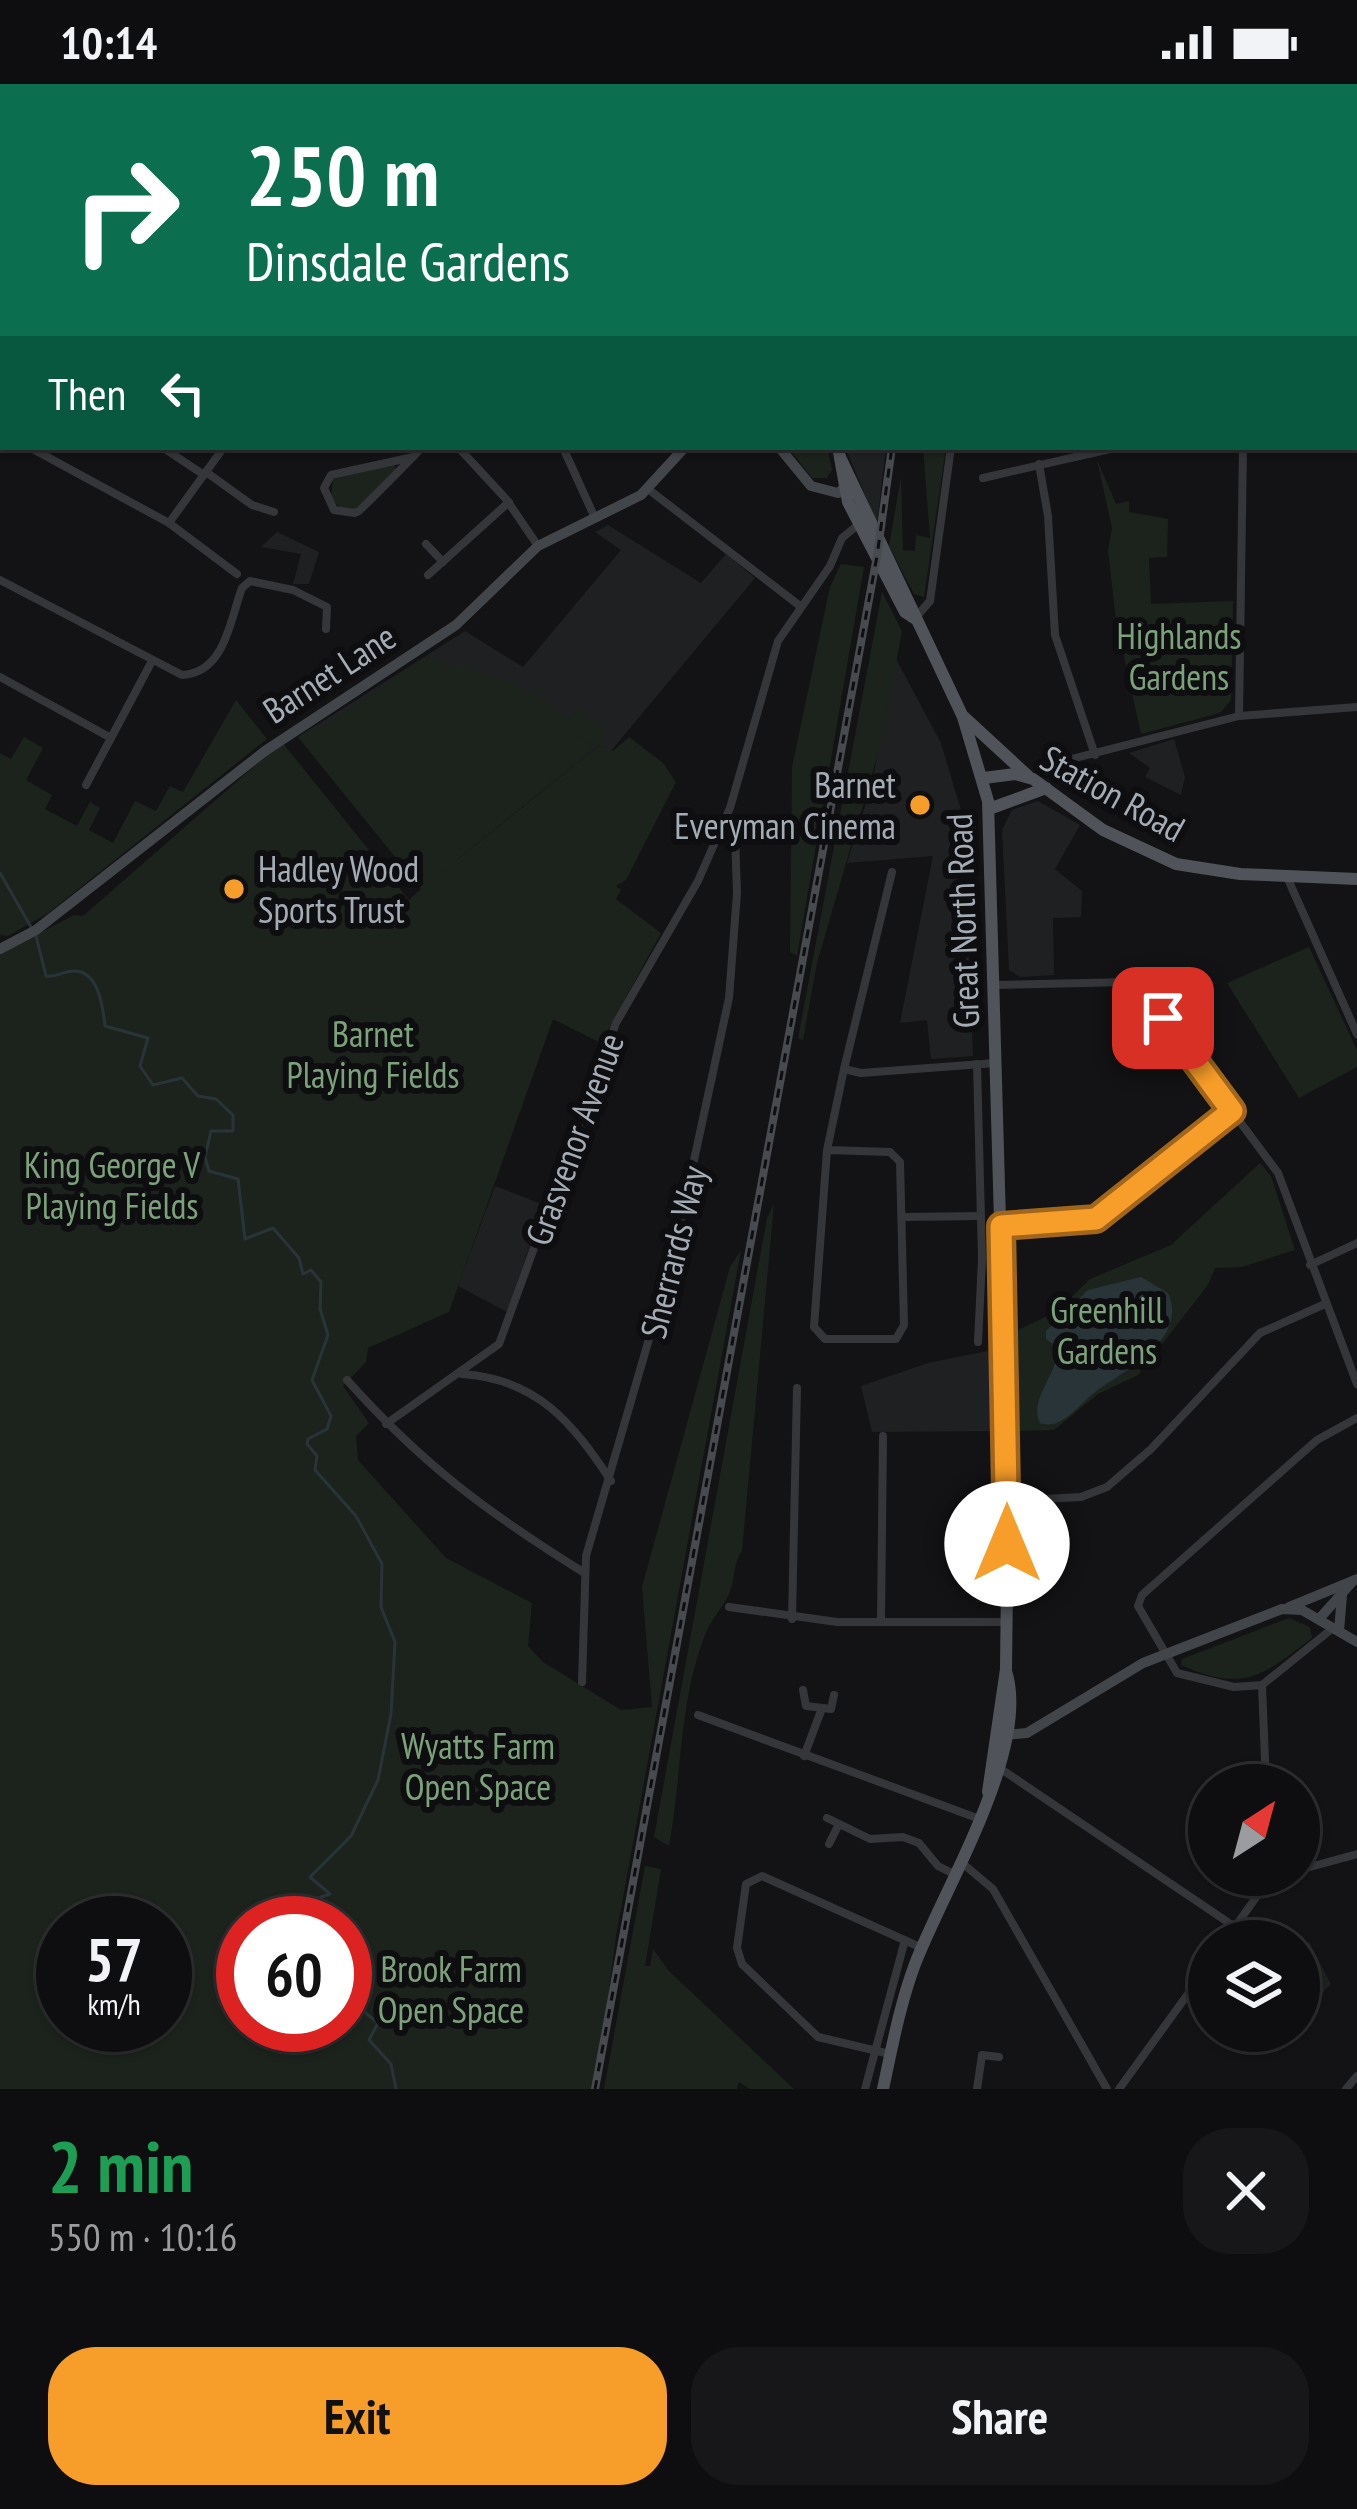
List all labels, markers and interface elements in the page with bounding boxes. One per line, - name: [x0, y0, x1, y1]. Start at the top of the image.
- text: 10:14: [60, 13, 157, 71]
- text: 250 m: [246, 120, 439, 229]
- icon: right: [48, 132, 204, 288]
- text: Dinsdale Gardens: [246, 226, 570, 296]
- icon: left: [150, 360, 216, 426]
- text: Then: [48, 364, 126, 422]
- park label: Highlands Gardens: [1117, 612, 1241, 700]
- street label: Barnet Lane: [254, 613, 404, 733]
- street label: Station Road: [1033, 734, 1193, 852]
- place label: Barnet Everyman Cinema: [674, 761, 896, 849]
- marker: Barnet Everyman Cinema: [907, 792, 933, 818]
- street label: Great North Road: [935, 813, 989, 1029]
- place label: Hadley Wood Sports Trust: [258, 845, 419, 933]
- marker: Hadley Wood Sports Trust: [221, 876, 247, 902]
- pin: [1112, 967, 1214, 1069]
- icon: arrive: [1130, 985, 1196, 1051]
- park label: Barnet Playing Fields: [286, 1010, 460, 1098]
- street label: Grasvenor Avenue: [514, 1027, 634, 1251]
- park label: King George V Playing Fields: [24, 1141, 200, 1229]
- street label: Sherrards Way: [629, 1161, 717, 1343]
- park label: Greenhill Gardens: [1050, 1286, 1164, 1374]
- position arrow: [944, 1481, 1070, 1607]
- park label: Wyatts Farm Open Space: [401, 1722, 555, 1810]
- north arrow: [1188, 1764, 1320, 1896]
- map controls: [1188, 1764, 1320, 2052]
- speed limit sign: 60: [216, 1896, 372, 2052]
- text: 57: [85, 1920, 143, 1998]
- button: layers: [1188, 1920, 1320, 2052]
- park label: Brook Farm Open Space: [378, 1945, 524, 2033]
- text: km/h: [87, 1984, 141, 2023]
- text: 2 min: [48, 2119, 193, 2212]
- button: close: [1183, 2128, 1309, 2254]
- text: 550 m · 10:16: [48, 2211, 237, 2262]
- button: Exit: [48, 2347, 667, 2485]
- button: Share: [691, 2347, 1309, 2485]

